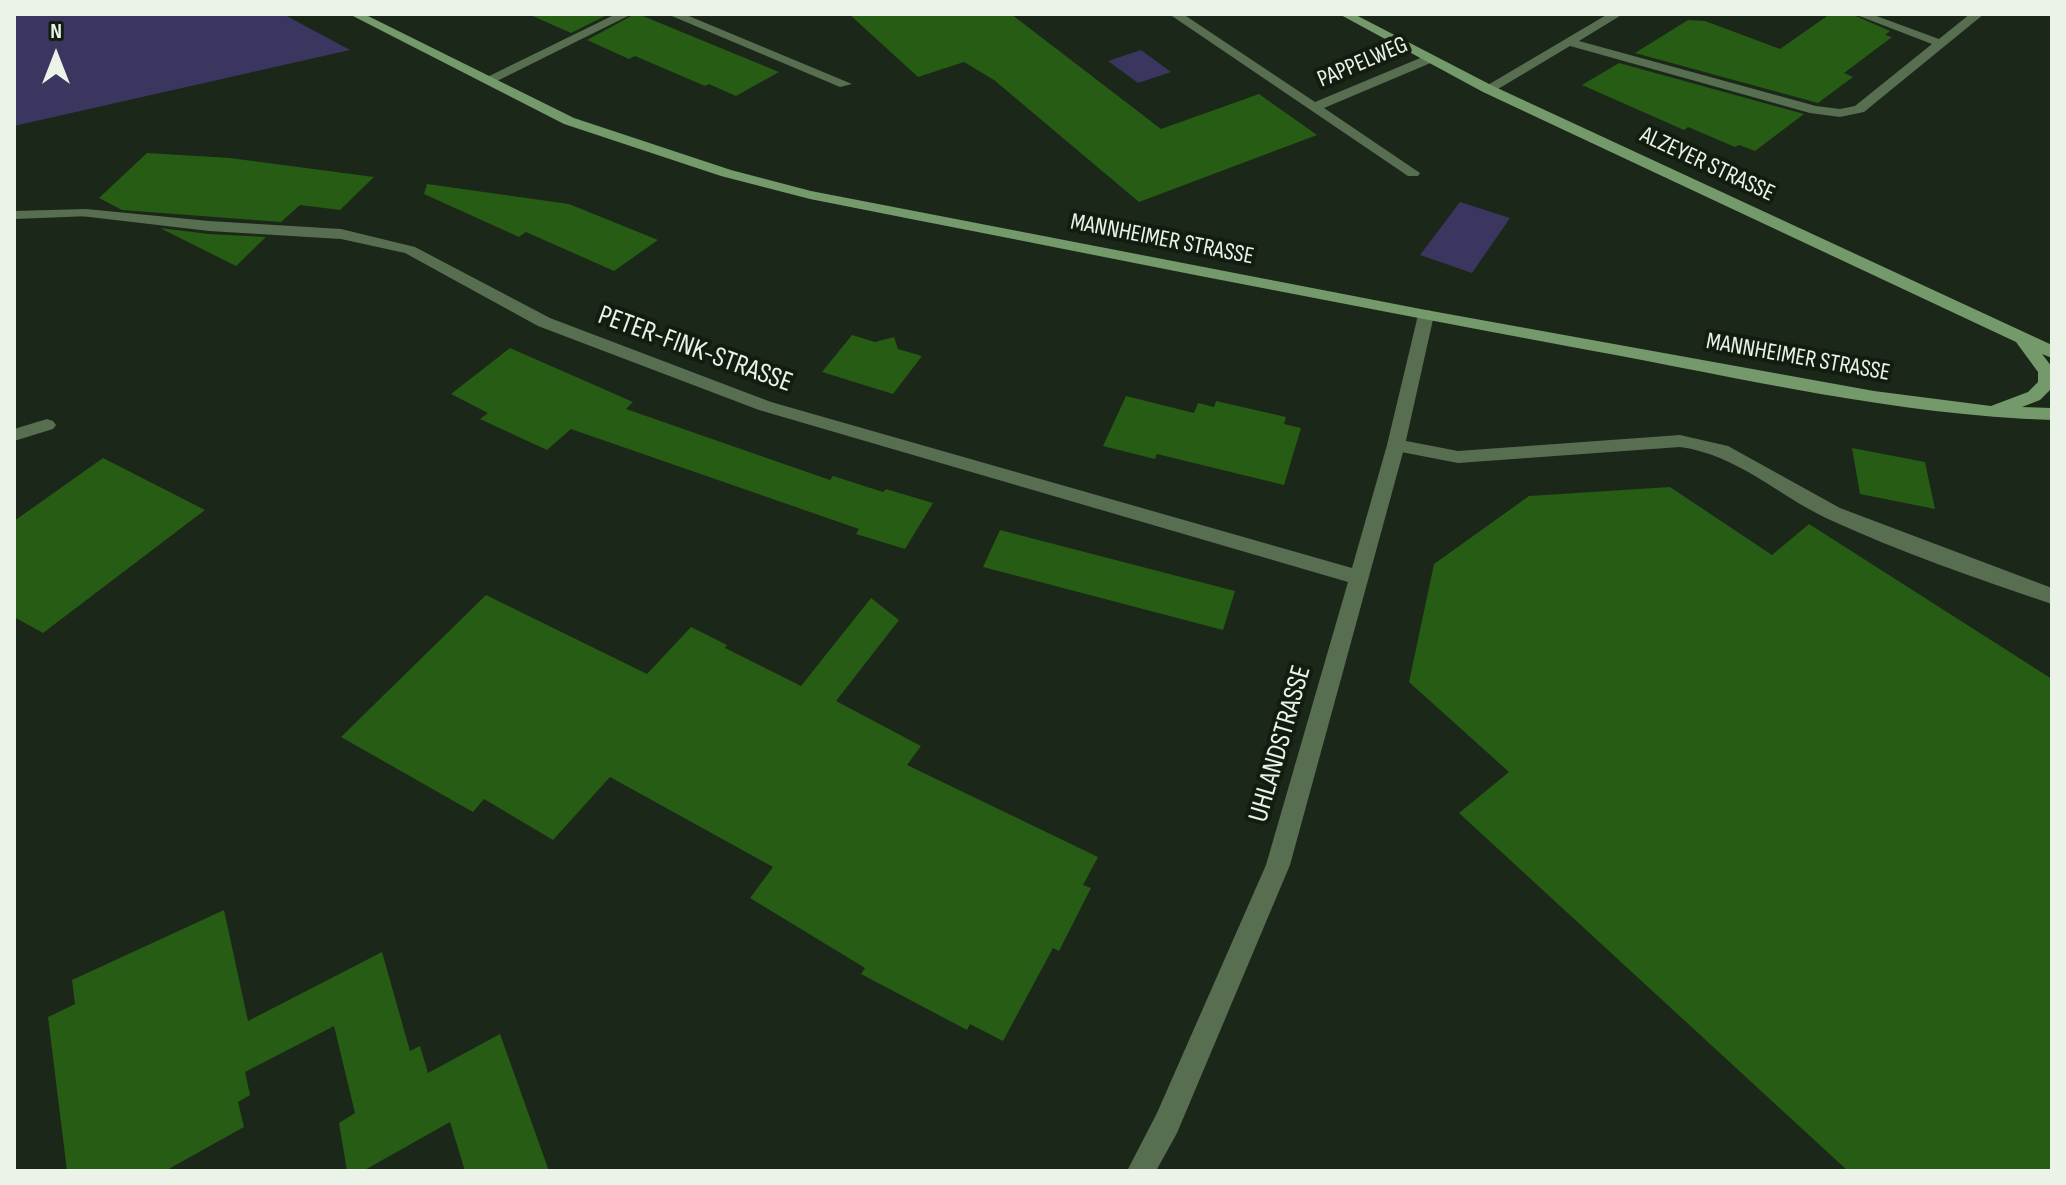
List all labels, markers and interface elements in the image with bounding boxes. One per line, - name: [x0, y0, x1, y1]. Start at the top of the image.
- north arrow: [16, 16, 96, 96]
- text: N: [50, 18, 62, 45]
- street label: PAPPELWEG: [1314, 31, 1412, 95]
- street label: ALZEYER STRASSE: [1635, 121, 1779, 209]
- street label: MANNHEIMER STRASSE: [1068, 208, 1256, 272]
- street label: PETER-FINK-STRASSE: [593, 299, 797, 401]
- street label: MANNHEIMER STRASSE: [1704, 328, 1892, 388]
- street label: UHLANDSTRASSE: [1243, 662, 1319, 826]

